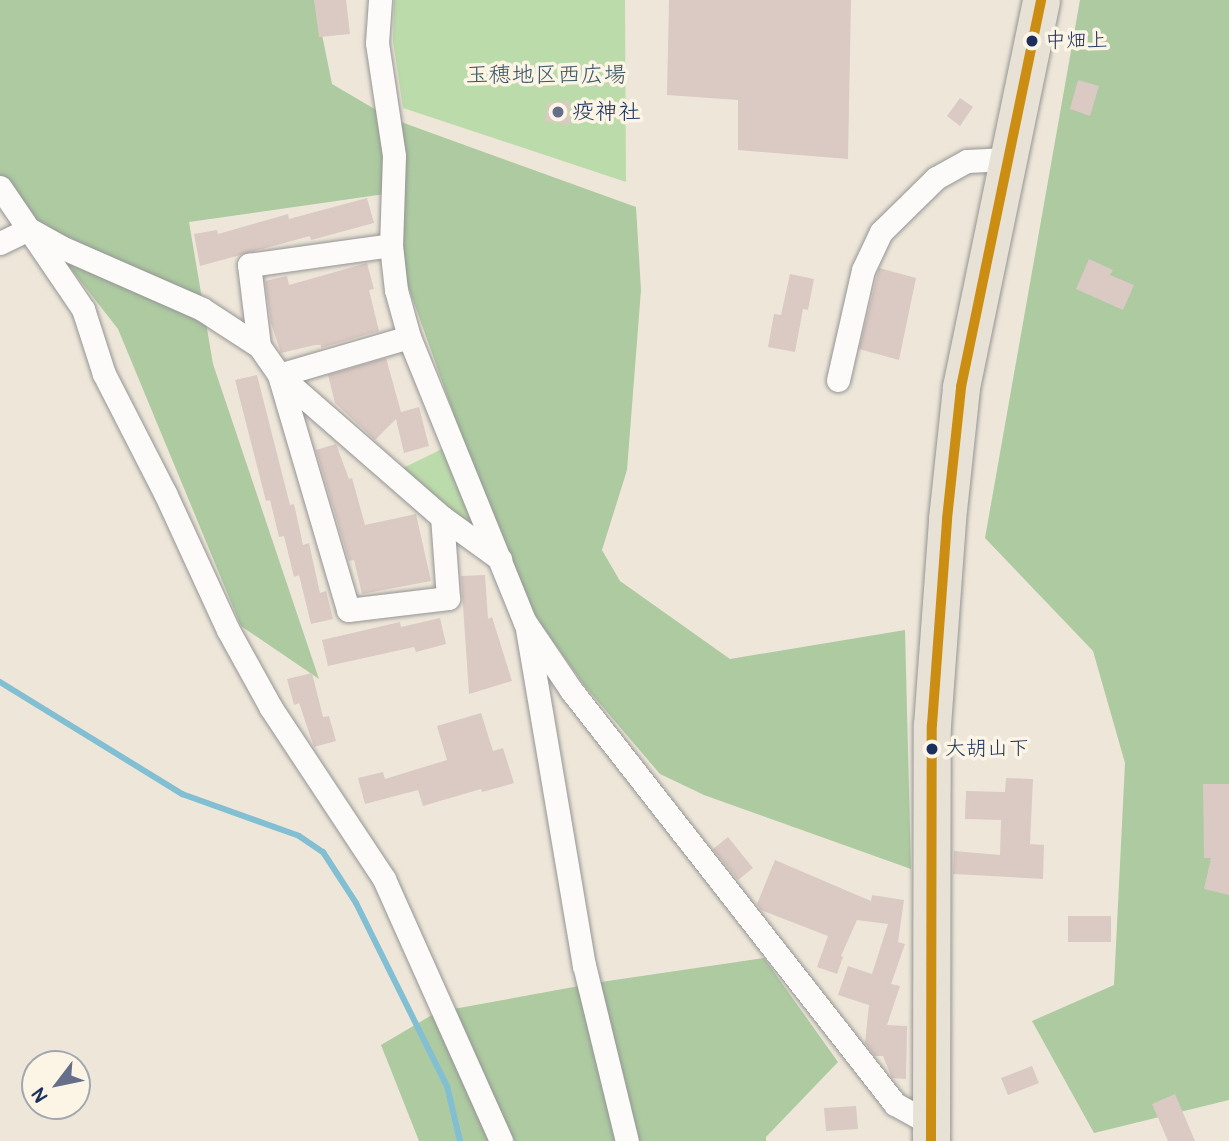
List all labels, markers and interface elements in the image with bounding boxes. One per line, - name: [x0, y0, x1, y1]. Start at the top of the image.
- place label: 中畑上: [1045, 28, 1108, 54]
- marker: 中畑上: [1025, 34, 1039, 48]
- park label: 玉穂地区西広場: [466, 61, 626, 89]
- place label: 疫神社: [572, 98, 641, 126]
- marker: 疫神社: [550, 104, 566, 120]
- place label: 大胡山下: [945, 736, 1029, 762]
- marker: 大胡山下: [925, 742, 939, 756]
- north arrow: [21, 1050, 91, 1120]
- text: N: [26, 1083, 53, 1107]

